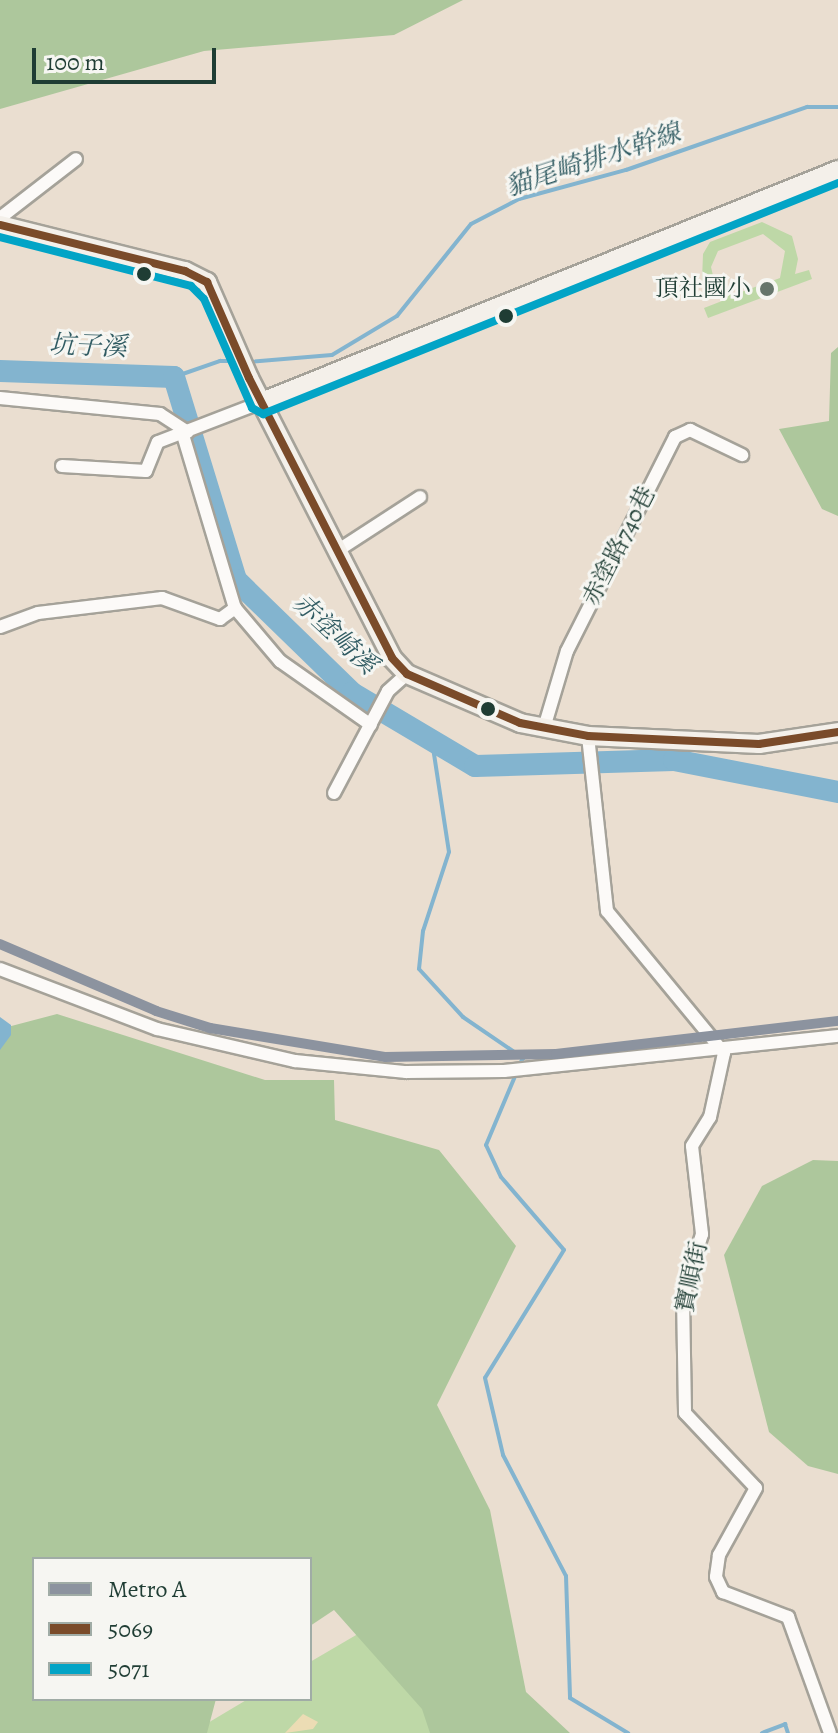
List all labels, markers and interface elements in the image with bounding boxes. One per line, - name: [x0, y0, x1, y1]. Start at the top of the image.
- scale bar: [36, 32, 220, 82]
- text: 100 m: [46, 46, 105, 78]
- water label: 貓尾崎排水幹線: [502, 117, 684, 203]
- unlabelled marker: [136, 266, 152, 282]
- place label: 頂社國小: [655, 275, 751, 303]
- marker: 頂社國小: [758, 280, 776, 298]
- unlabelled marker: [498, 308, 514, 324]
- water label: 坑子溪: [48, 329, 128, 363]
- street label: 赤塗路740巷: [577, 482, 661, 610]
- water label: 赤塗崎溪: [286, 587, 384, 681]
- unlabelled marker: [480, 701, 496, 717]
- street label: 寶順街: [670, 1239, 714, 1315]
- legend: [32, 1557, 312, 1701]
- text: Metro A: [108, 1573, 186, 1605]
- text: 5069: [108, 1613, 153, 1645]
- text: 5071: [108, 1653, 149, 1685]

